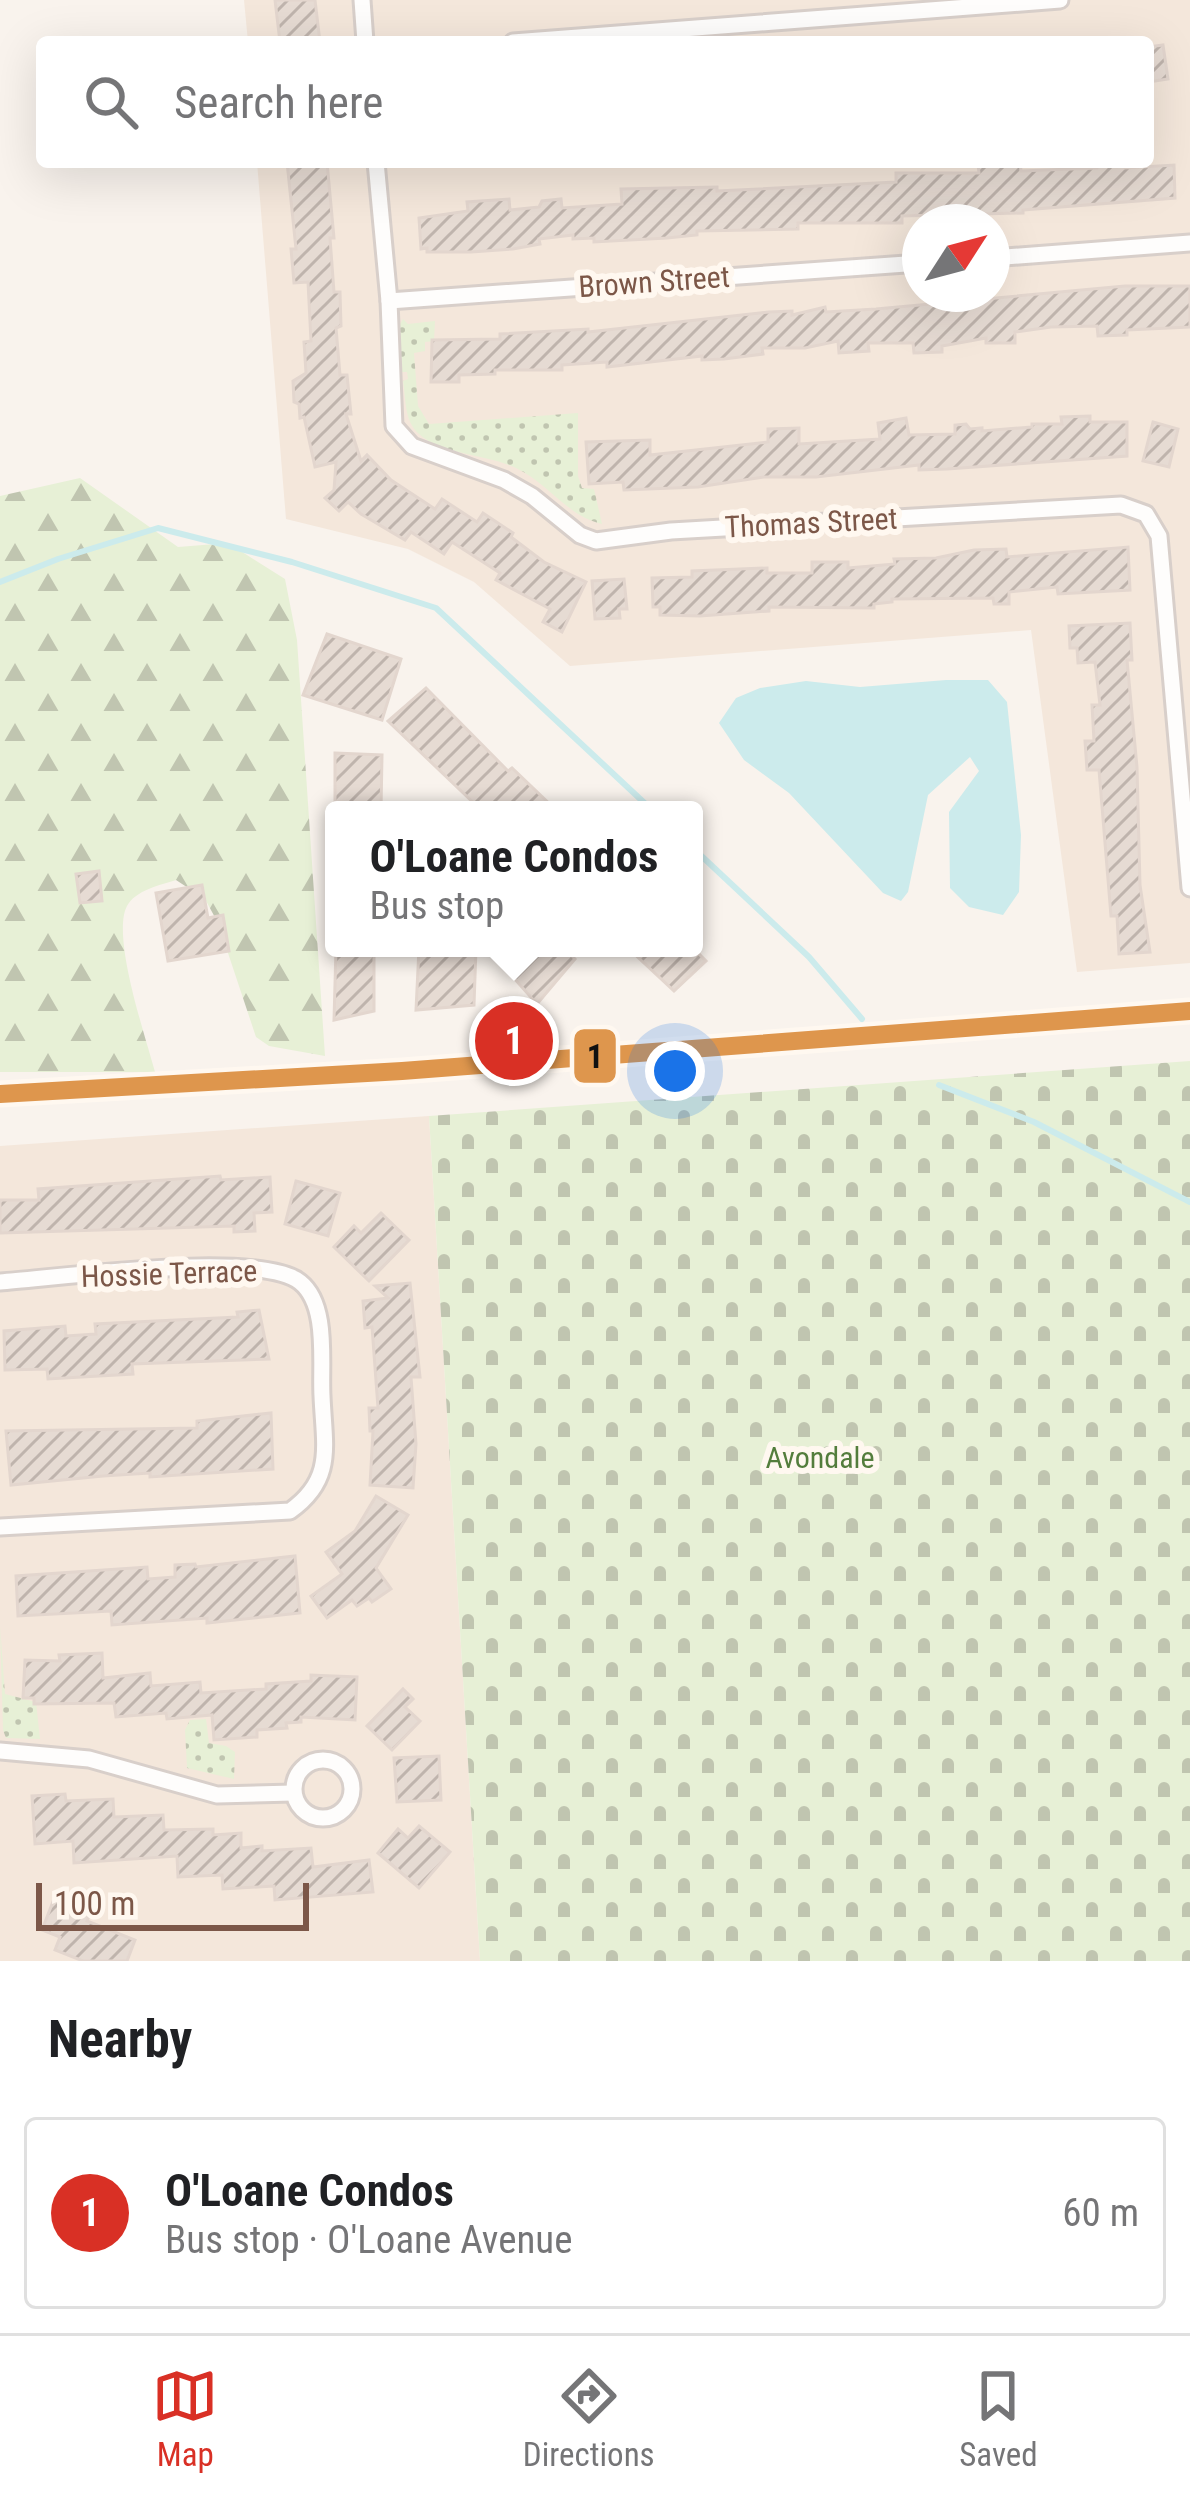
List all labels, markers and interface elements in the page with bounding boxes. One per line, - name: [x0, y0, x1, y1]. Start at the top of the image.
- search box: [36, 36, 1154, 168]
- icon: search: [78, 69, 144, 135]
- text: Search here: [174, 76, 383, 129]
- north arrow: [902, 204, 1010, 312]
- street label: Brown Street: [577, 259, 731, 304]
- street label: Thomas Street: [724, 500, 898, 545]
- popup: [325, 801, 703, 957]
- text: O'Loane Condos: [370, 830, 658, 883]
- text: Bus stop: [370, 883, 504, 929]
- pin: 1: [475, 996, 553, 1086]
- line badge: 1: [572, 1027, 618, 1085]
- text: 1: [587, 1037, 603, 1076]
- your location: [645, 1041, 705, 1101]
- street label: Hossie Terrace: [80, 1253, 258, 1294]
- park label: Avondale: [766, 1440, 874, 1475]
- scale bar: [36, 1877, 309, 1930]
- text: 100 m: [54, 1884, 135, 1923]
- text: Nearby: [48, 2010, 192, 2069]
- text: O'Loane Condos: [165, 2164, 454, 2217]
- text: 1: [80, 2190, 100, 2236]
- text: 60 m: [1062, 2190, 1139, 2236]
- text: Bus stop · O'Loane Avenue: [165, 2217, 573, 2263]
- tab: Map: [152, 2363, 218, 2474]
- tab: Directions: [523, 2363, 655, 2474]
- tab: Saved: [959, 2363, 1038, 2474]

